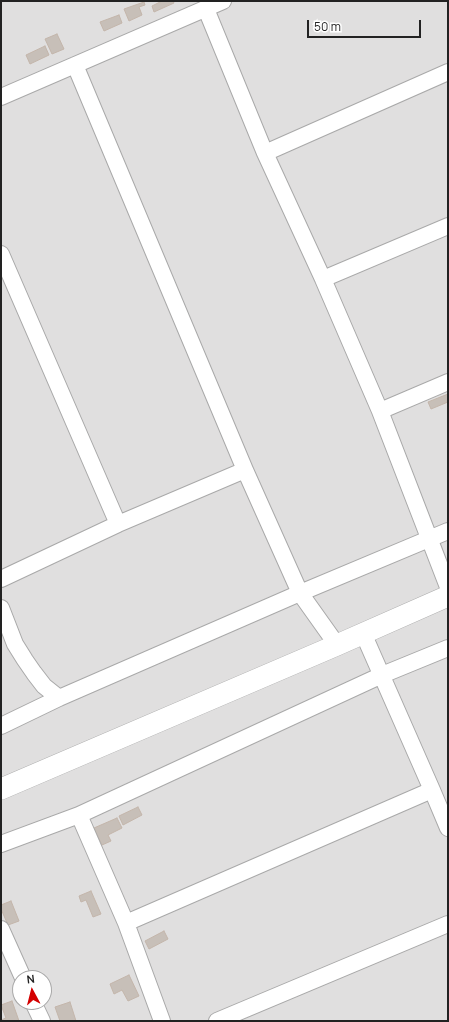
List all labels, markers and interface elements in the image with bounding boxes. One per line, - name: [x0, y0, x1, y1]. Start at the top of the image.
- scale bar: [309, 12, 423, 38]
- text: 50 m: [314, 18, 341, 35]
- north arrow: [12, 970, 52, 1010]
- text: N: [26, 971, 35, 987]

